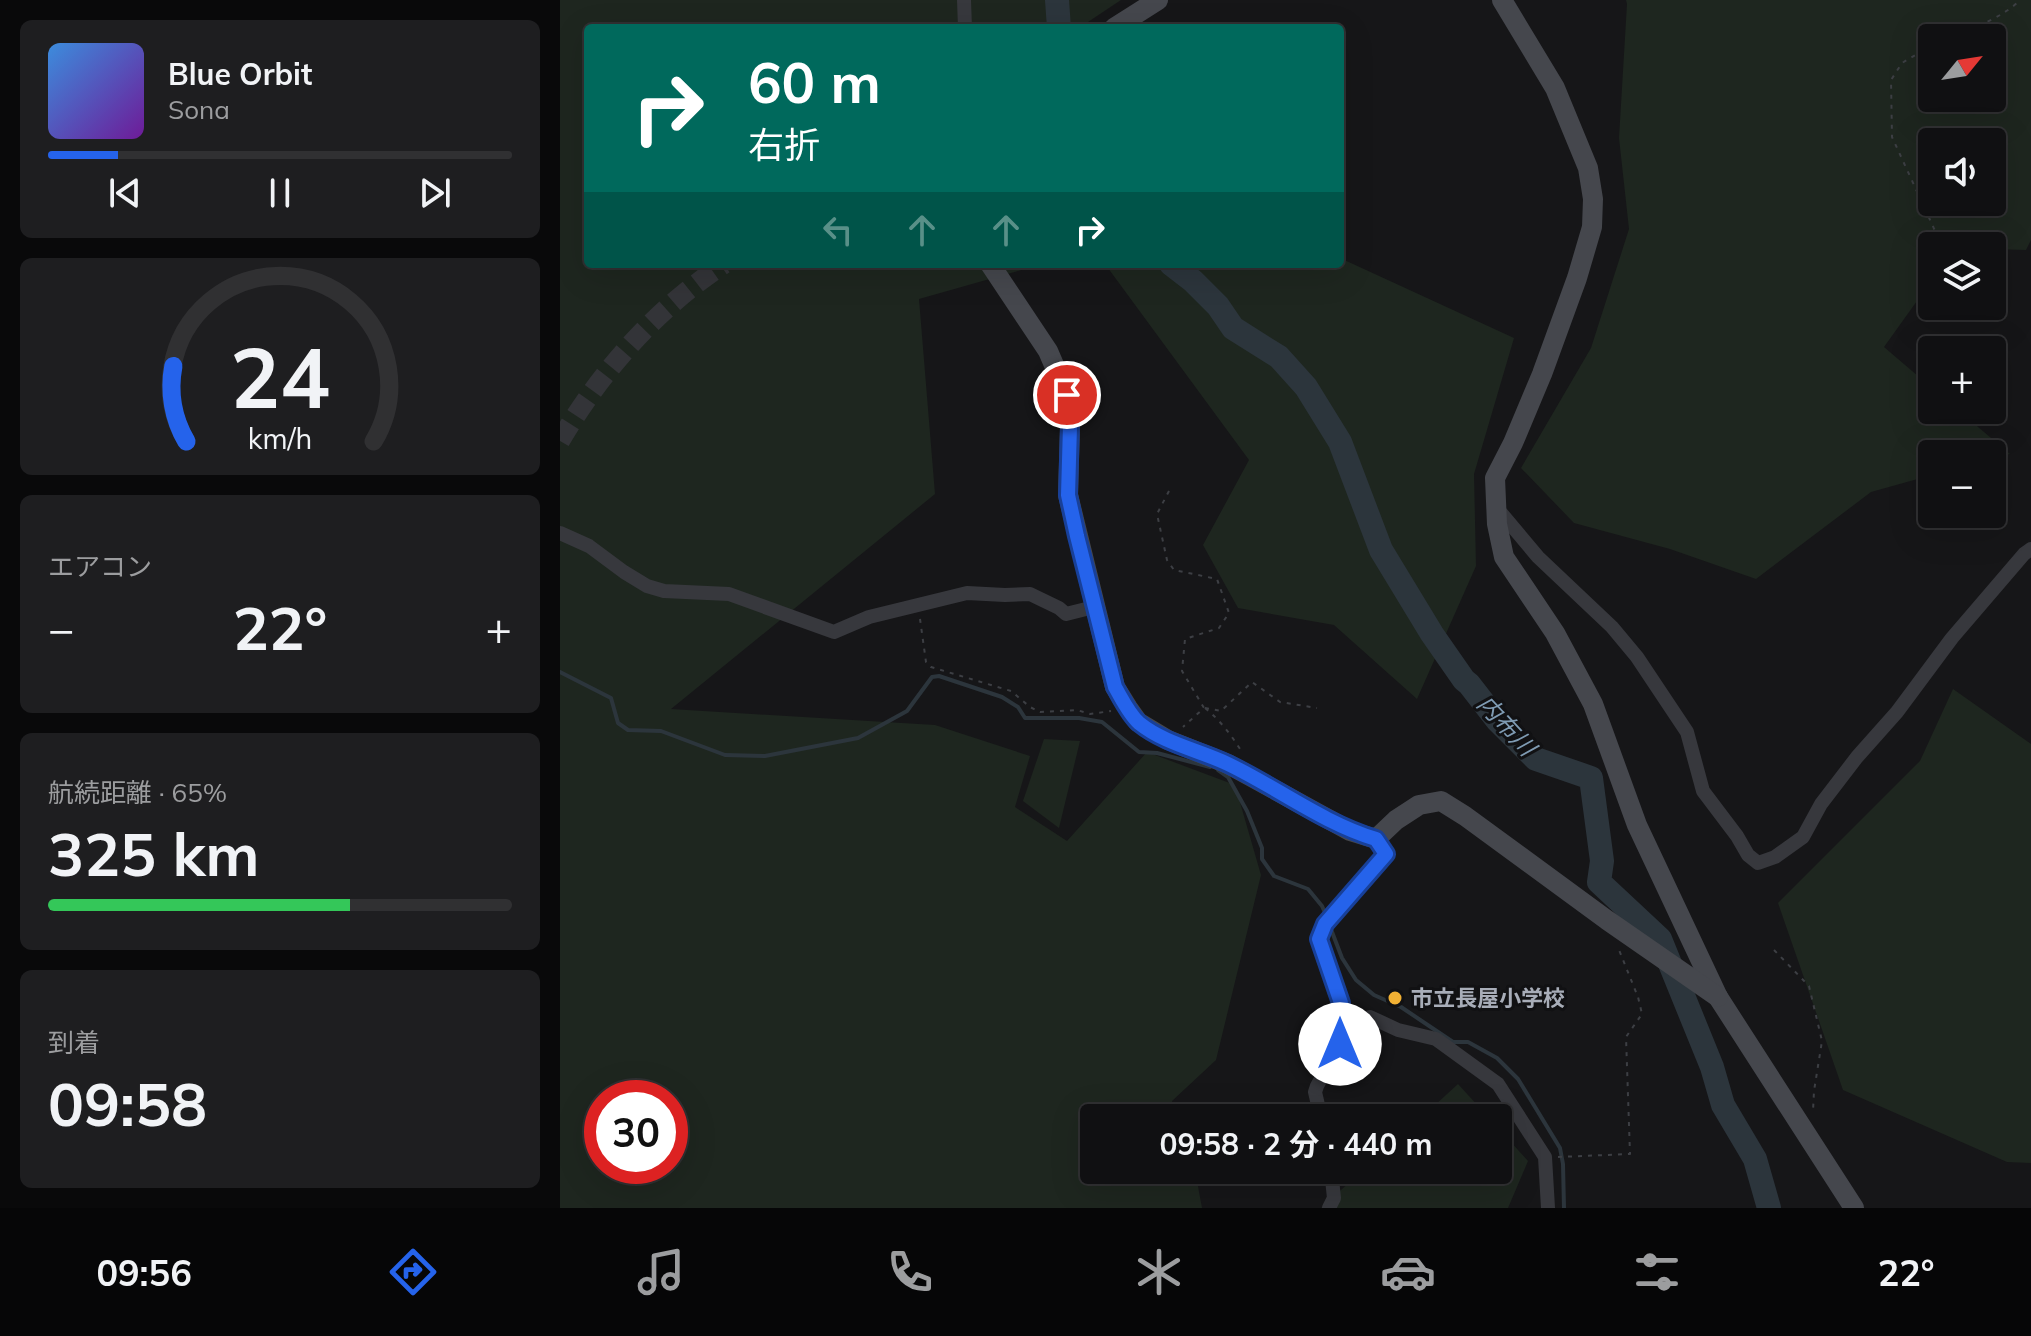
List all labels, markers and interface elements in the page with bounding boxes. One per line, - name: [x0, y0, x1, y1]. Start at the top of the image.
- north arrow: [1918, 24, 2006, 112]
- map controls: [1918, 24, 2006, 528]
- text: 60 m: [748, 47, 881, 117]
- text: Blue Orbit: [168, 55, 312, 93]
- icon: right: [616, 56, 720, 160]
- text: Sona: [168, 93, 230, 126]
- text: 右折: [748, 122, 820, 167]
- button: sound: [1918, 128, 2006, 216]
- icon: previous: [103, 171, 147, 215]
- icon: pause: [258, 171, 302, 215]
- icon: next: [413, 171, 457, 215]
- icon: left: [816, 208, 860, 252]
- icon: ahead: [900, 208, 944, 252]
- icon: ahead: [984, 208, 1028, 252]
- icon: right: [1068, 208, 1112, 252]
- button: layers: [1918, 232, 2006, 320]
- text: 24: [230, 324, 330, 429]
- button: +: [1918, 336, 2006, 424]
- pin: [1033, 361, 1101, 429]
- icon: arrive: [1045, 373, 1089, 417]
- text: km/h: [248, 421, 312, 457]
- button: −: [1918, 440, 2006, 528]
- text: エアコン: [48, 550, 152, 583]
- text: 22°: [233, 590, 327, 665]
- text: −: [48, 601, 74, 656]
- text: +: [486, 601, 512, 656]
- water label: 内布川: [1471, 688, 1545, 764]
- text: 航続距離 · 65%: [48, 776, 227, 809]
- text: 325 km: [48, 816, 260, 891]
- place label: 市立長屋小学校: [1411, 984, 1565, 1012]
- marker: 市立長屋小学校: [1386, 989, 1404, 1007]
- position arrow: [1298, 1002, 1382, 1086]
- text: 到着: [48, 1026, 100, 1059]
- text: 09:58: [48, 1066, 207, 1141]
- speed limit sign: 30: [584, 1080, 688, 1184]
- text: 09:58 · 2 分 · 440 m: [1160, 1125, 1432, 1163]
- icon: directions: [385, 1244, 441, 1300]
- icon: music: [633, 1244, 689, 1300]
- icon: phone: [882, 1244, 938, 1300]
- icon: climate: [1131, 1244, 1187, 1300]
- icon: car: [1380, 1244, 1436, 1300]
- icon: filters: [1629, 1244, 1685, 1300]
- text: 09:56: [96, 1250, 192, 1295]
- text: 22°: [1878, 1250, 1935, 1295]

